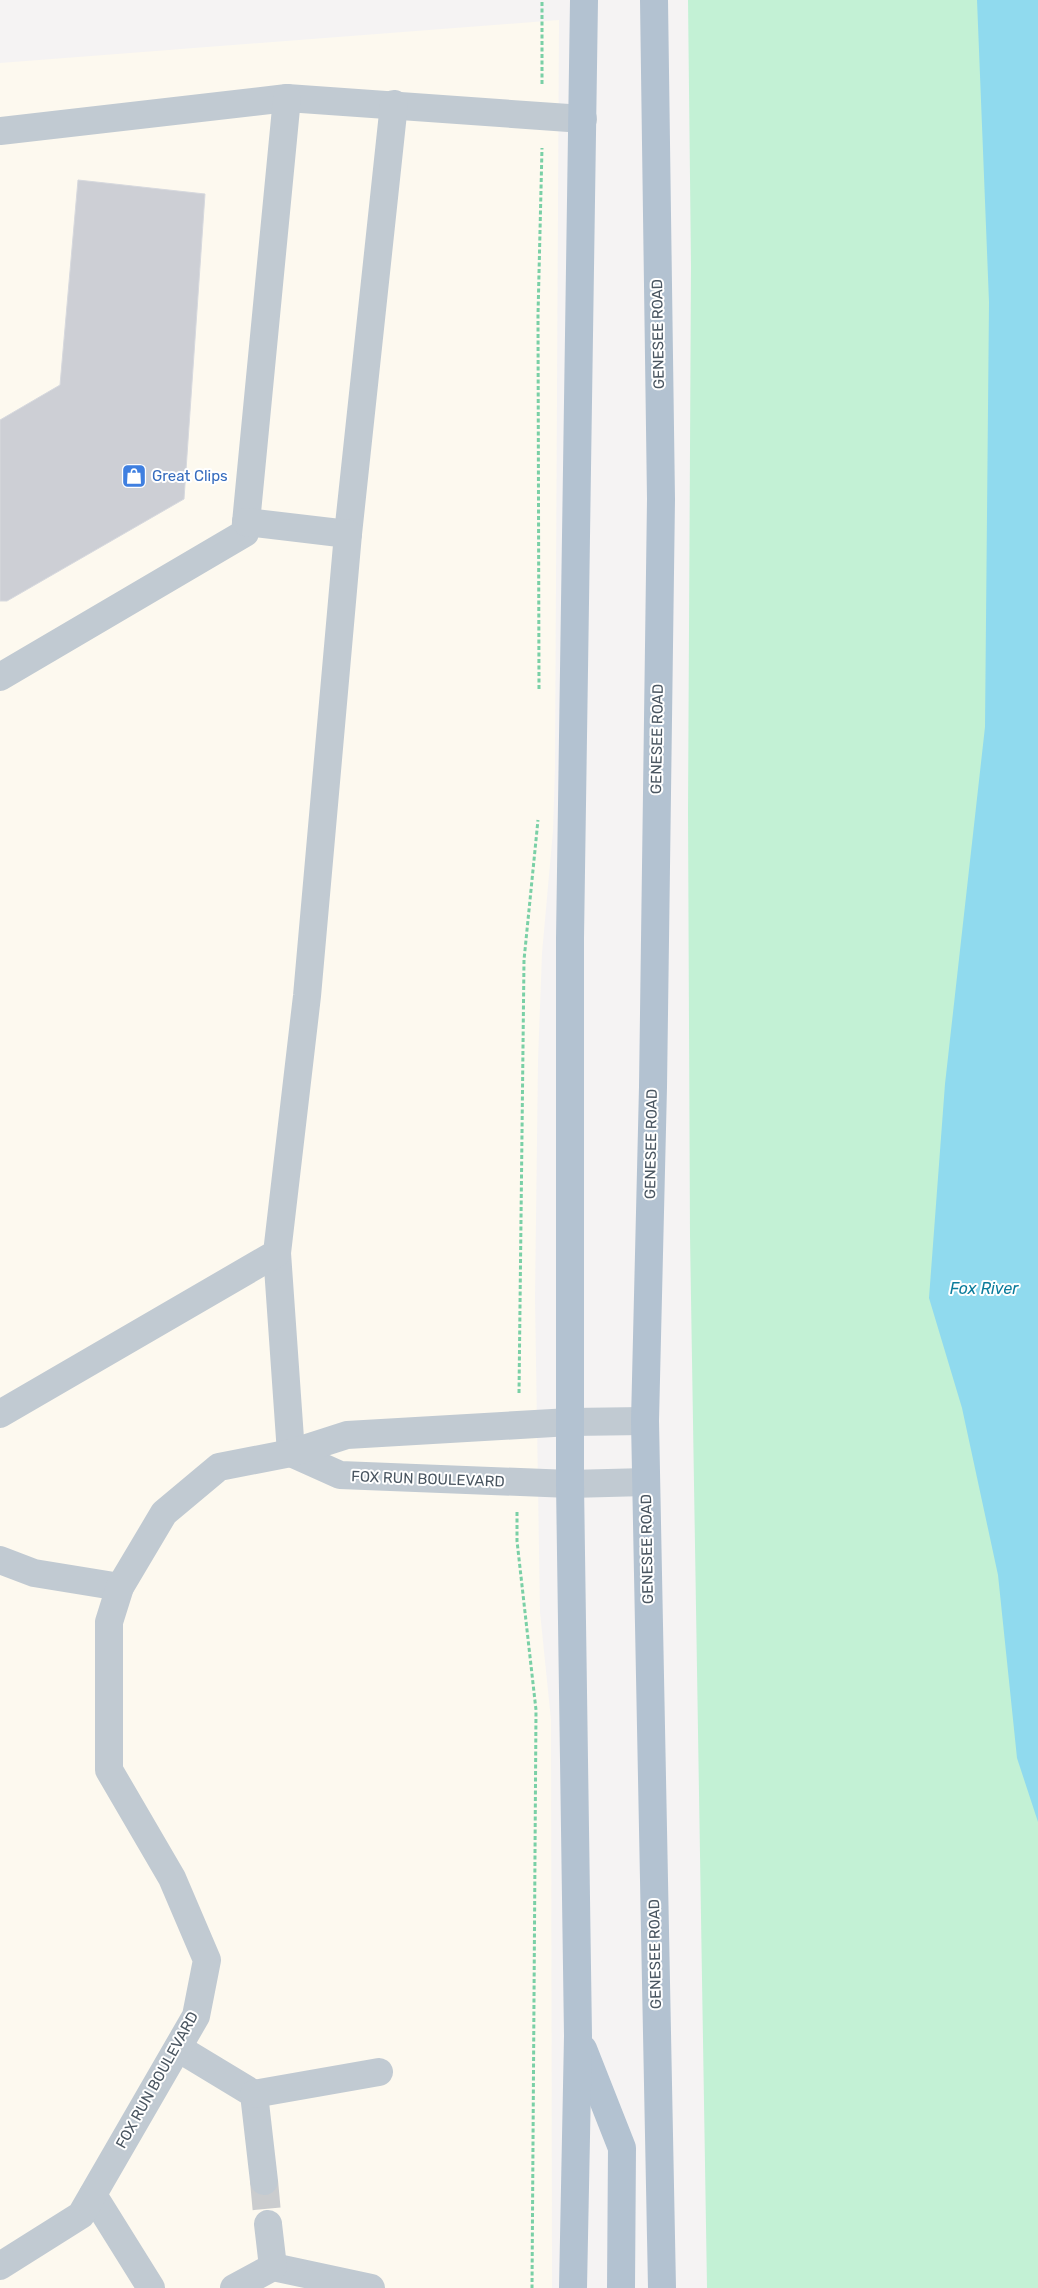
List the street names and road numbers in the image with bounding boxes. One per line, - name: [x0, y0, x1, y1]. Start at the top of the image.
- street label: GENESEE ROAD: [648, 279, 668, 389]
- street label: GENESEE ROAD: [647, 684, 667, 794]
- street label: GENESEE ROAD: [641, 1089, 661, 1199]
- street label: FOX RUN BOULEVARD: [351, 1467, 505, 1491]
- street label: GENESEE ROAD: [637, 1494, 657, 1604]
- street label: GENESEE ROAD: [645, 1899, 665, 2009]
- street label: FOX RUN BOULEVARD: [112, 2009, 202, 2151]

